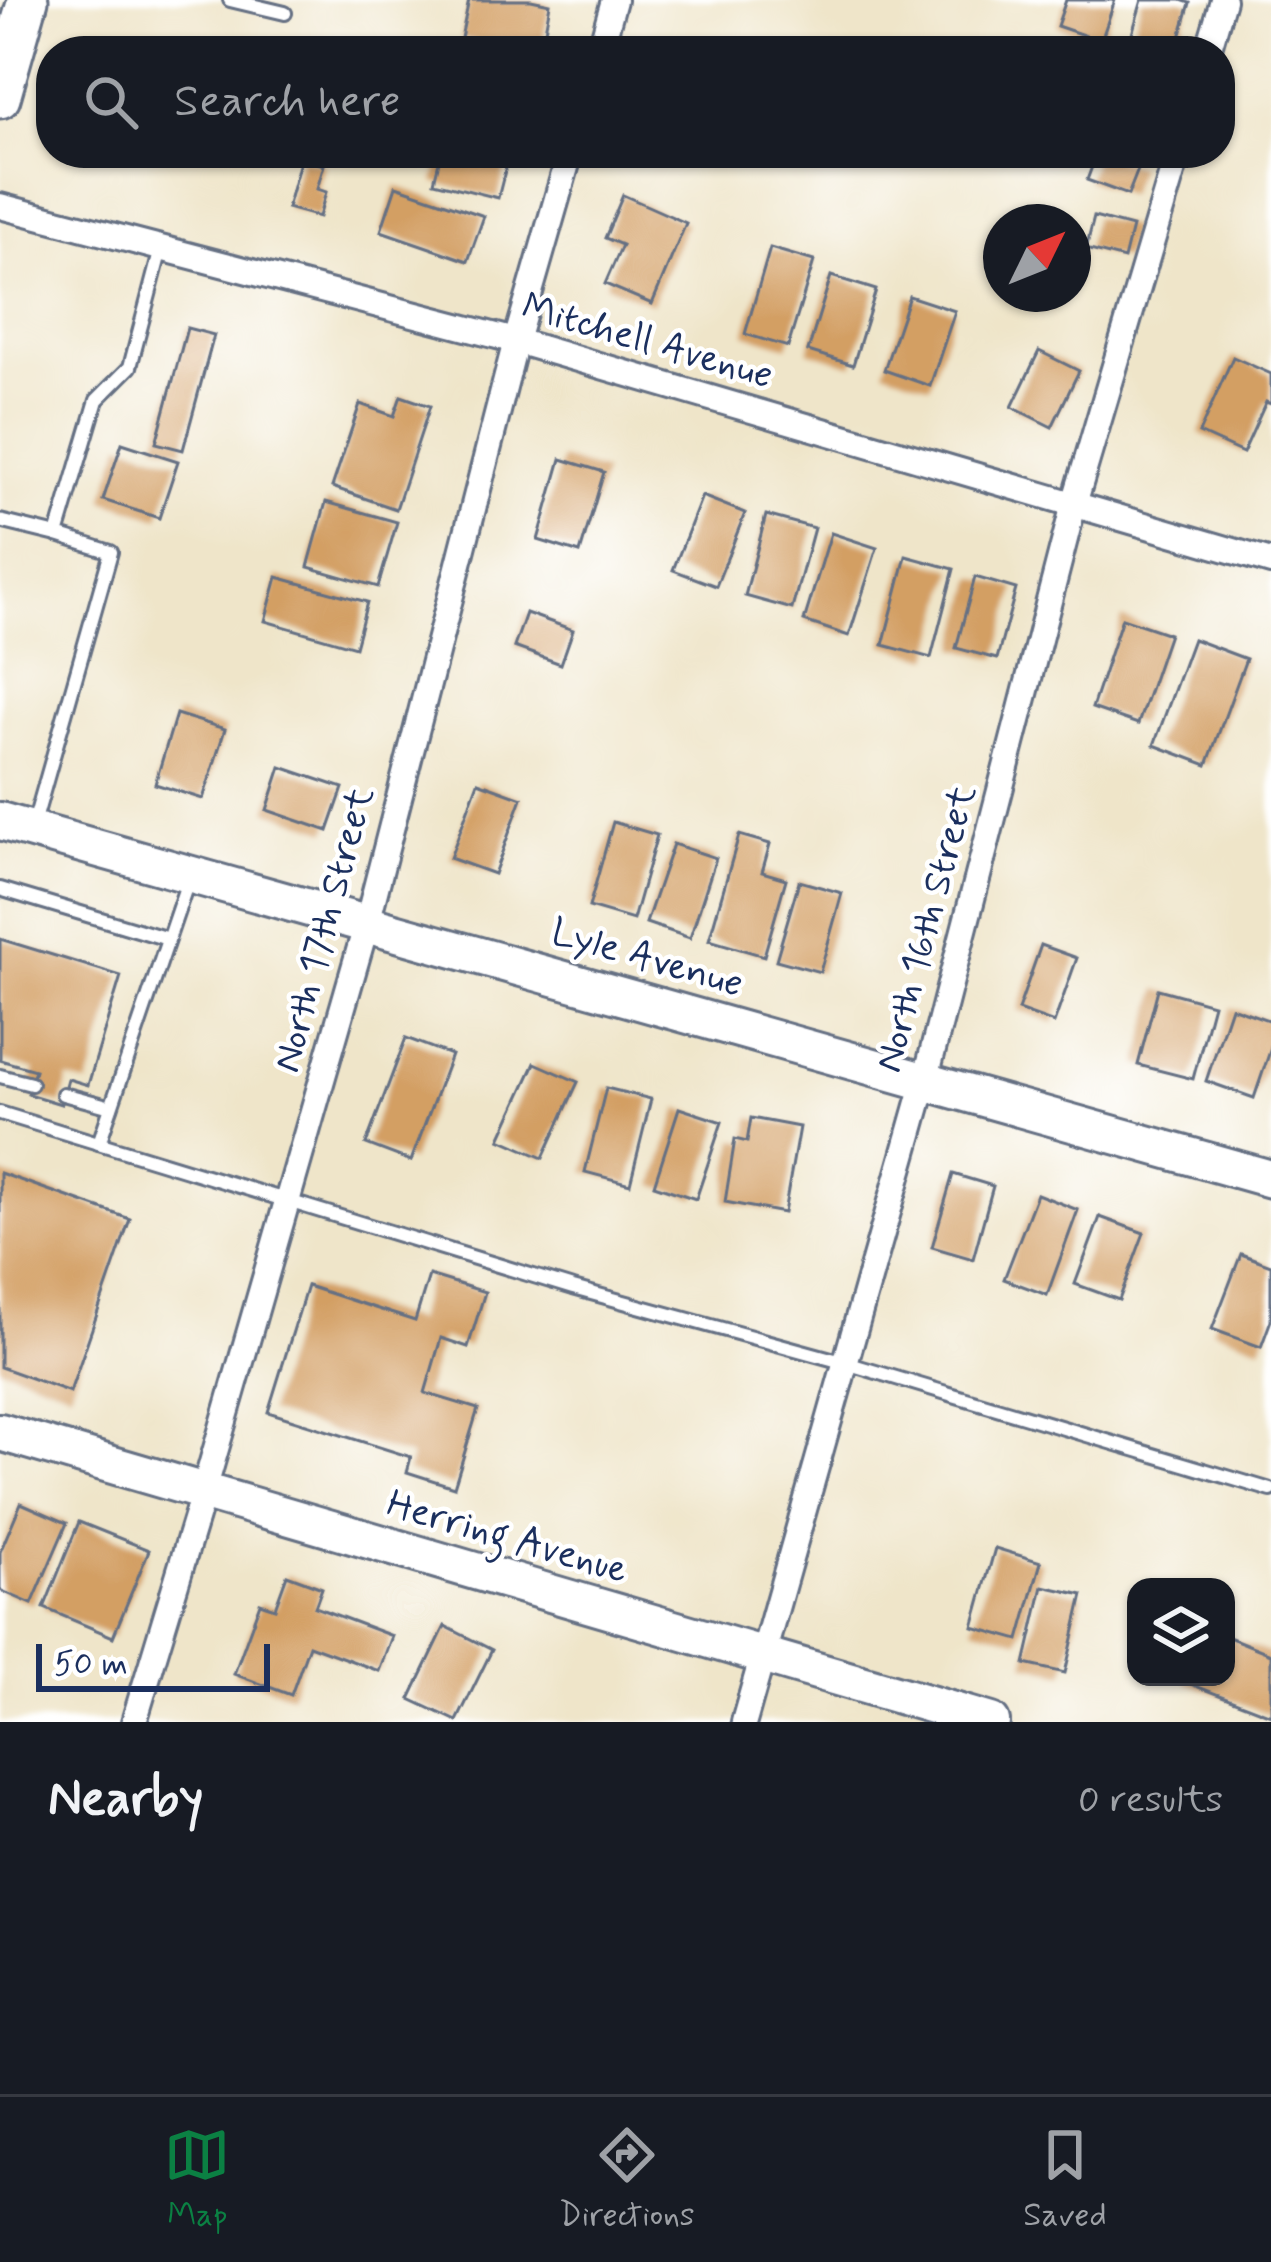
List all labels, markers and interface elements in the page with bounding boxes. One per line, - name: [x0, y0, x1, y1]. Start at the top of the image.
- search box: [36, 36, 1235, 168]
- icon: search: [78, 69, 144, 135]
- text: Search here: [174, 73, 401, 132]
- north arrow: [983, 204, 1091, 312]
- street label: Mitchell Avenue: [516, 282, 778, 402]
- street label: North 16th Street: [864, 780, 990, 1078]
- street label: North 17th Street: [262, 782, 388, 1078]
- street label: Lyle Avenue: [545, 907, 749, 1011]
- street label: Herring Avenue: [380, 1479, 633, 1600]
- map controls: [1127, 1578, 1235, 1686]
- button: layers: [1127, 1578, 1235, 1686]
- scale bar: [36, 1638, 270, 1691]
- text: 50 m: [54, 1643, 128, 1687]
- text: Nearby: [48, 1767, 203, 1833]
- text: 0 results: [1078, 1775, 1223, 1826]
- tab: Map: [164, 2122, 230, 2238]
- tab: Directions: [559, 2122, 695, 2238]
- tab: Saved: [1023, 2122, 1107, 2238]

